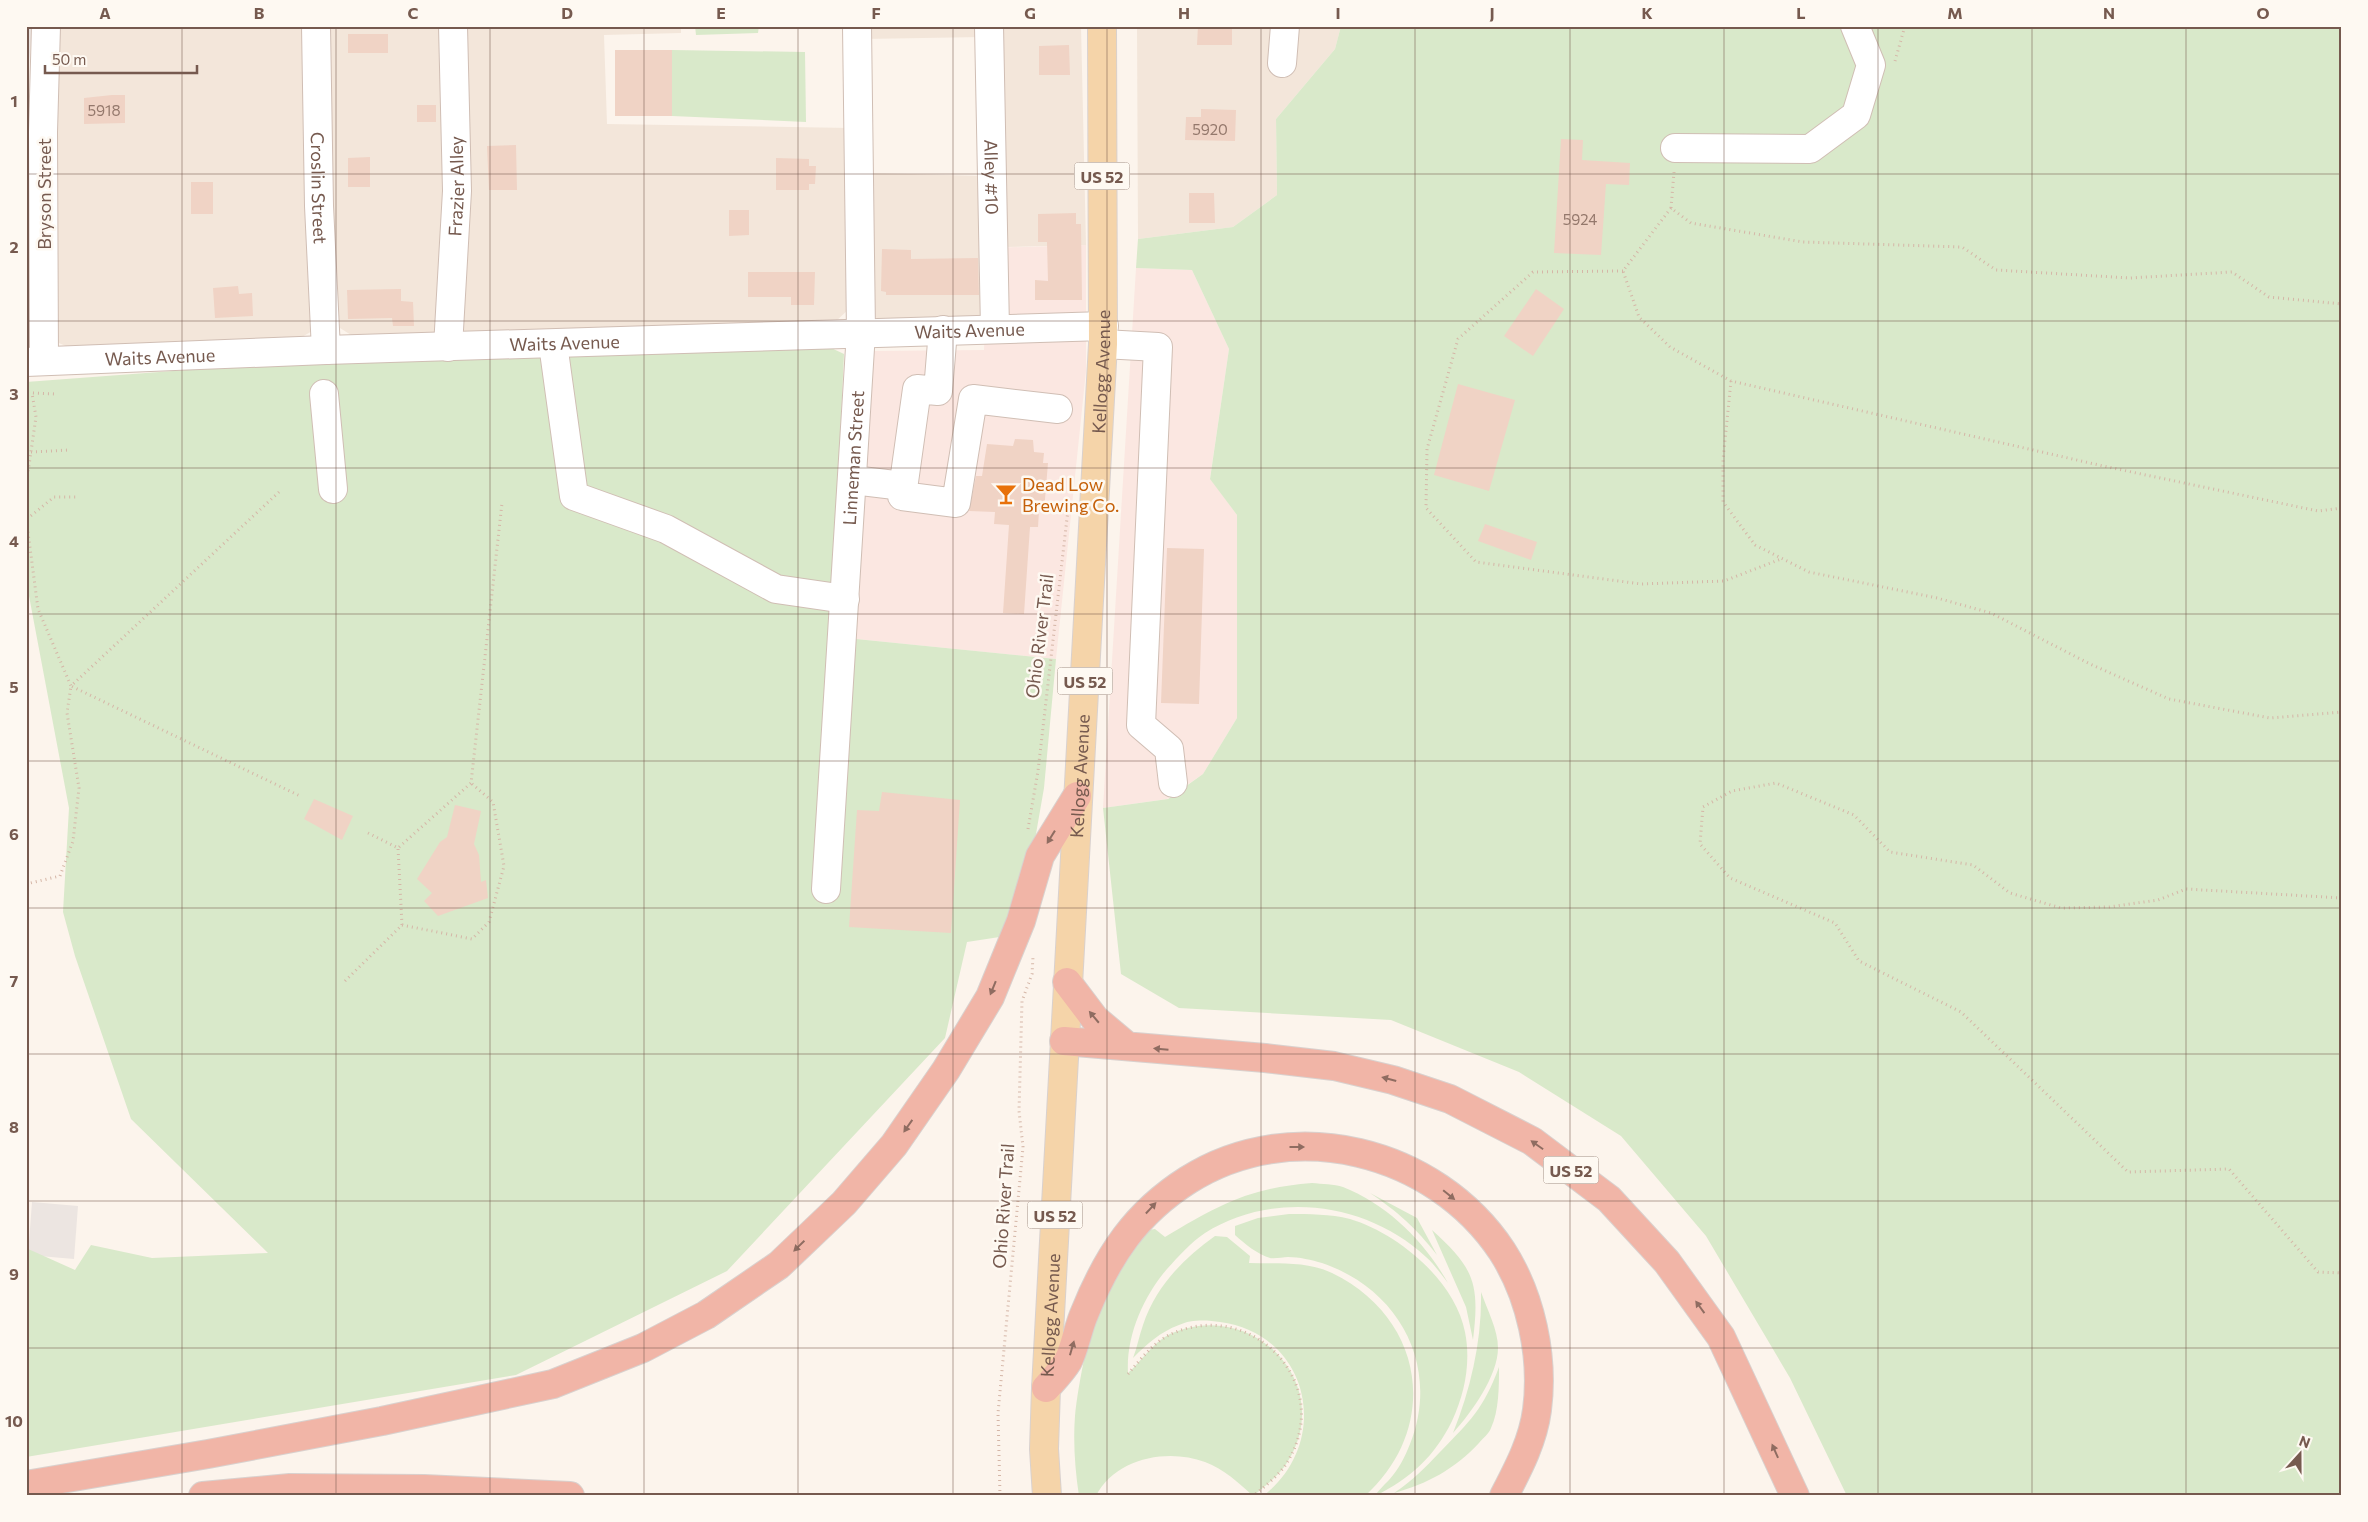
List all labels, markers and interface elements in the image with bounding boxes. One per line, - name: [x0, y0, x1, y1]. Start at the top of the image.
- text: A: [99, 3, 111, 22]
- text: B: [254, 3, 265, 22]
- text: C: [408, 3, 419, 22]
- text: D: [561, 3, 573, 22]
- text: E: [716, 3, 726, 22]
- text: F: [871, 3, 881, 22]
- text: G: [1024, 3, 1036, 22]
- text: H: [1178, 3, 1190, 22]
- text: I: [1335, 3, 1341, 22]
- text: J: [1489, 3, 1495, 22]
- text: K: [1641, 3, 1653, 22]
- text: L: [1796, 3, 1806, 22]
- text: M: [1947, 3, 1963, 22]
- text: N: [2103, 3, 2115, 22]
- text: O: [2256, 3, 2270, 22]
- scale bar: [45, 42, 198, 74]
- text: 50 m: [52, 50, 86, 68]
- text: 1: [10, 91, 18, 110]
- house number: 5918: [87, 101, 121, 119]
- house number: 5920: [1192, 120, 1228, 138]
- street label: Croslin Street: [307, 132, 332, 244]
- street label: Frazier Alley: [443, 136, 468, 237]
- street label: Bryson Street: [33, 138, 55, 250]
- street label: Alley #10: [980, 139, 1004, 215]
- road number: US 52: [1074, 162, 1130, 190]
- house number: 5924: [1563, 210, 1597, 228]
- text: 2: [9, 237, 19, 256]
- street label: Kellogg Avenue: [1087, 310, 1114, 434]
- street label: Waits Avenue: [914, 317, 1025, 343]
- street label: Waits Avenue: [509, 330, 620, 355]
- street label: Waits Avenue: [104, 343, 216, 370]
- text: 3: [9, 384, 19, 403]
- street label: Linneman Street: [838, 390, 868, 526]
- place label: Dead Low Brewing Co.: [1022, 473, 1119, 516]
- bar icon: Dead Low Brewing Co.: [993, 481, 1019, 507]
- text: 4: [9, 531, 19, 550]
- street label: Ohio River Trail: [1020, 573, 1058, 699]
- road number: US 52: [1058, 668, 1112, 694]
- text: 5: [9, 677, 19, 696]
- street label: Kellogg Avenue: [1065, 714, 1094, 839]
- text: 6: [9, 824, 19, 843]
- one-way arrow: [1047, 830, 1056, 844]
- text: 7: [10, 971, 19, 990]
- one-way arrow: [989, 981, 997, 995]
- one-way arrow: [1089, 1010, 1100, 1023]
- one-way arrow: [1153, 1045, 1169, 1053]
- one-way arrow: [1381, 1075, 1396, 1083]
- text: 8: [9, 1117, 19, 1136]
- one-way arrow: [903, 1119, 913, 1133]
- one-way arrow: [1530, 1140, 1543, 1150]
- one-way arrow: [1290, 1142, 1306, 1150]
- street label: Ohio River Trail: [988, 1143, 1018, 1269]
- road number: US 52: [1544, 1156, 1598, 1184]
- one-way arrow: [1442, 1190, 1455, 1201]
- road number: US 52: [1028, 1202, 1082, 1228]
- one-way arrow: [1145, 1203, 1157, 1215]
- one-way arrow: [793, 1240, 805, 1252]
- street label: Kellogg Avenue: [1036, 1253, 1064, 1378]
- text: 9: [9, 1264, 19, 1283]
- one-way arrow: [1695, 1301, 1705, 1314]
- one-way arrow: [1068, 1341, 1076, 1356]
- text: 10: [5, 1411, 23, 1430]
- north arrow: [2276, 1430, 2326, 1480]
- text: N: [2297, 1432, 2313, 1451]
- one-way arrow: [1770, 1444, 1778, 1458]

